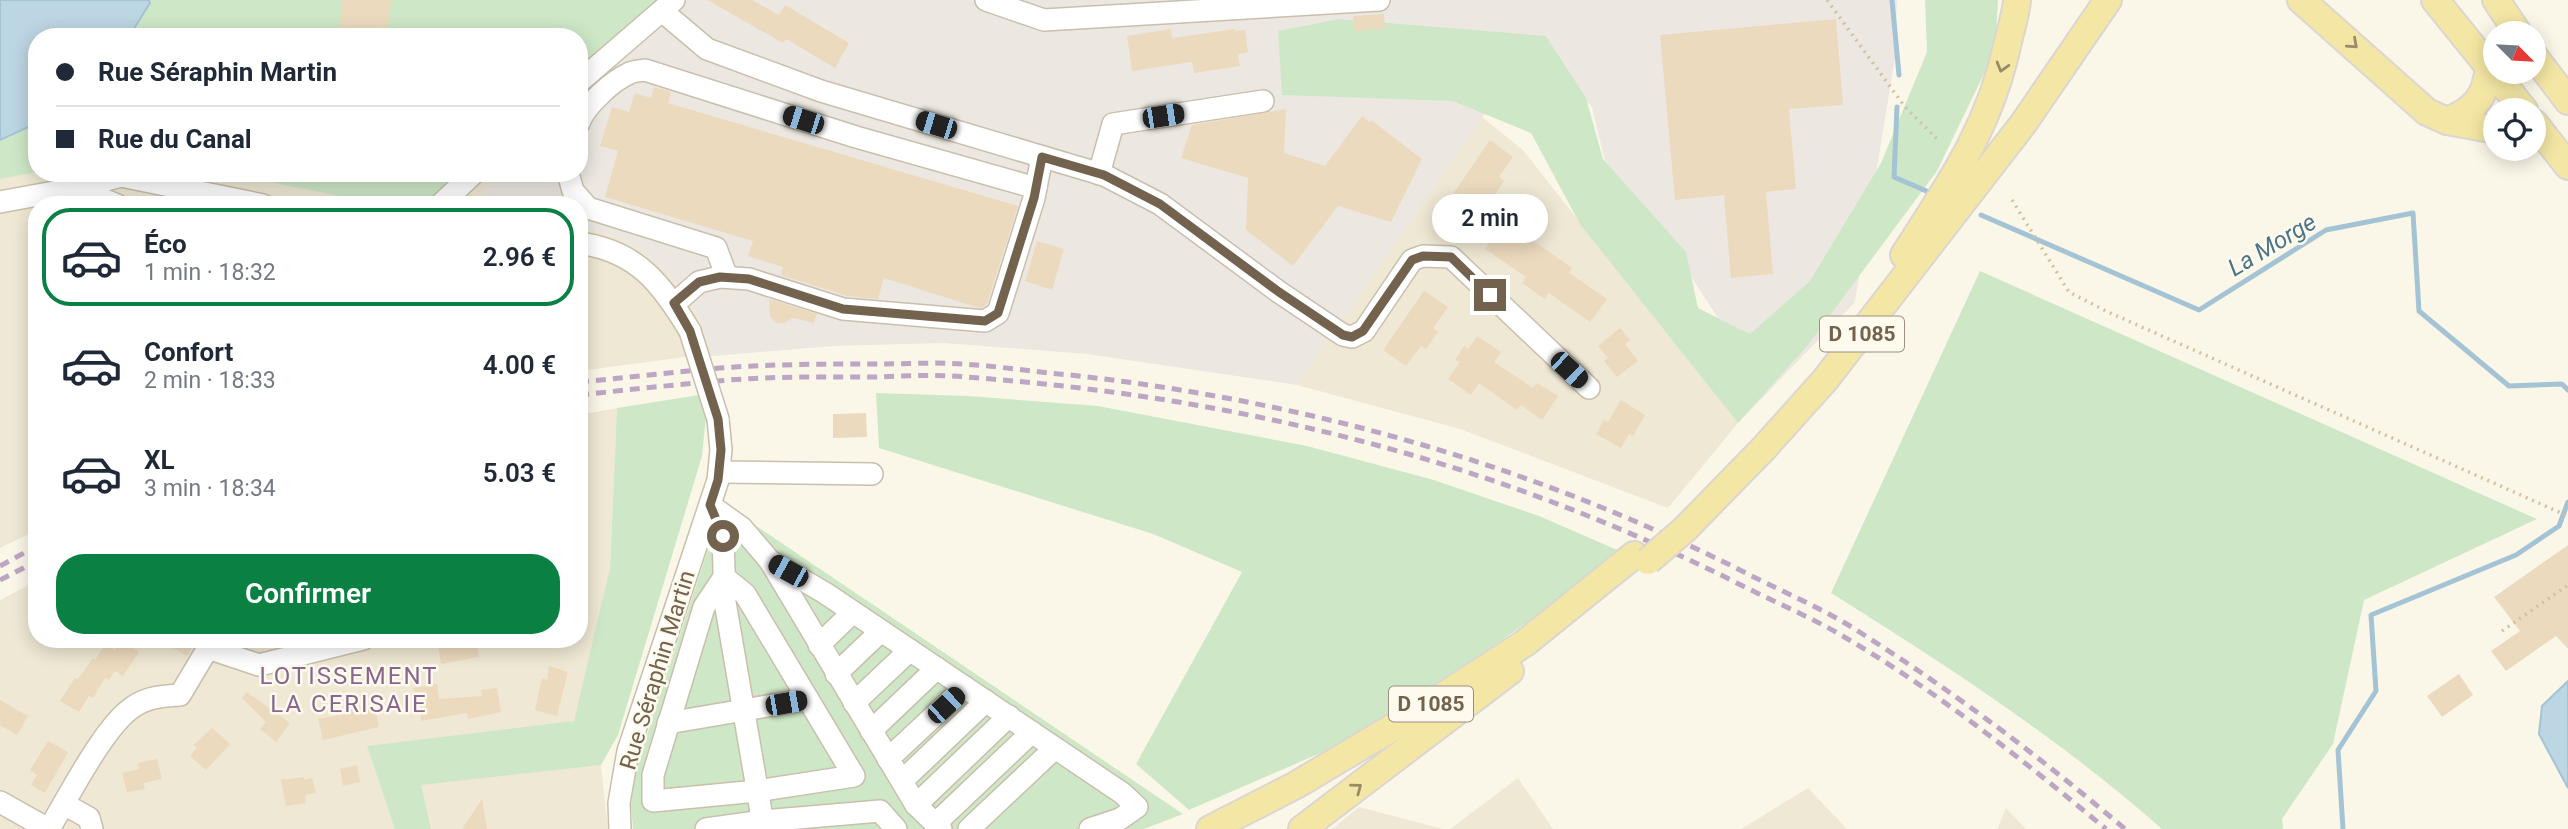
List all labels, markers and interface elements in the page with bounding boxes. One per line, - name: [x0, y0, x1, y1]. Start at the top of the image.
- north arrow: [2483, 21, 2546, 84]
- map controls: [2483, 21, 2546, 161]
- one-way arrow: [2345, 36, 2358, 48]
- text: Rue Séraphin Martin: [98, 57, 337, 87]
- one-way arrow: [1996, 60, 2011, 72]
- button: locate: [2483, 98, 2546, 161]
- car: [1141, 102, 1186, 130]
- car: [780, 104, 827, 136]
- car: [913, 109, 960, 141]
- text: Rue du Canal: [98, 124, 252, 154]
- callout: 2 min: [1432, 194, 1548, 243]
- text: 2 min: [1461, 205, 1519, 232]
- water label: La Morge: [2223, 208, 2321, 282]
- icon: car: [60, 226, 123, 289]
- text: Éco: [144, 229, 187, 259]
- text: 2.96 €: [483, 242, 556, 272]
- text: 1 min · 18:32: [144, 259, 276, 286]
- route end: [1474, 279, 1506, 311]
- road number: D 1085: [1820, 316, 1904, 352]
- icon: car: [60, 334, 123, 397]
- text: Confort: [144, 337, 233, 367]
- car: [1547, 348, 1592, 392]
- text: 4.00 €: [483, 350, 556, 380]
- text: 2 min · 18:33: [144, 367, 276, 394]
- icon: car: [60, 442, 123, 505]
- text: XL: [144, 445, 175, 475]
- text: 5.03 €: [483, 458, 556, 488]
- text: 3 min · 18:34: [144, 475, 276, 502]
- route start: [707, 520, 739, 552]
- car: [765, 552, 812, 590]
- button: Confirmer: [56, 554, 560, 634]
- street label: Rue Séraphin Martin: [614, 567, 701, 773]
- district label: LOTISSEMENT LA CERISAIE: [259, 662, 439, 718]
- car: [924, 683, 969, 727]
- road number: D 1085: [1389, 686, 1473, 722]
- car: [764, 689, 809, 717]
- one-way arrow: [1349, 783, 1361, 796]

